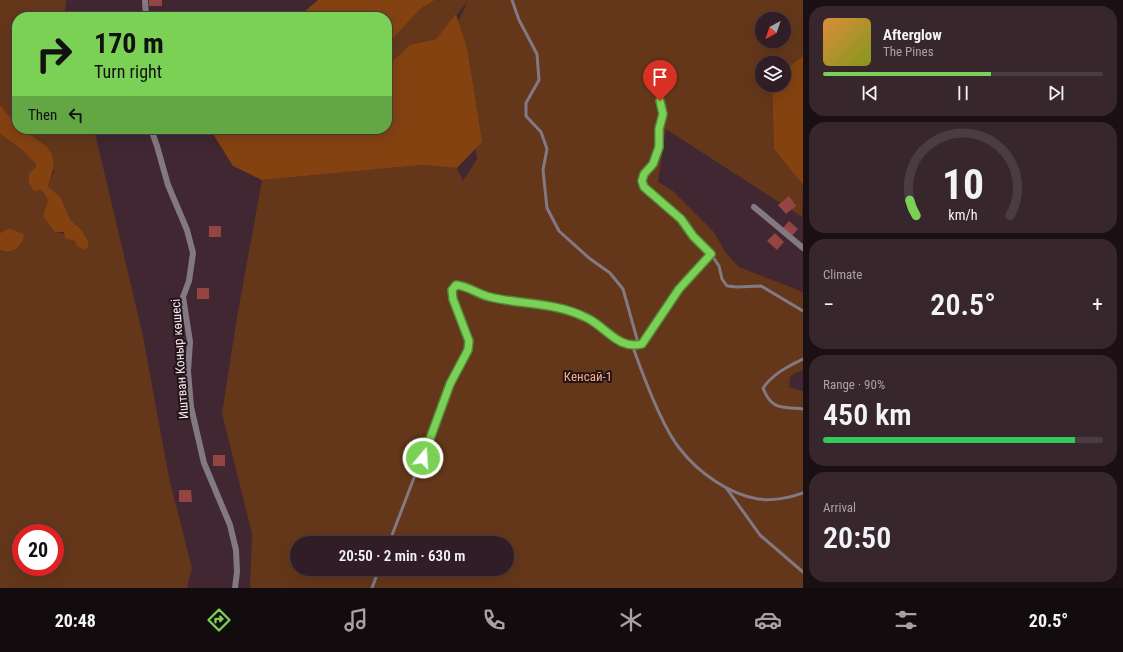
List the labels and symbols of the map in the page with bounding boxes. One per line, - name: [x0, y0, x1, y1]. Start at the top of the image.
- north arrow: [755, 12, 791, 48]
- pin: [643, 60, 677, 101]
- street label: Иштван Коныр көшесі: [168, 298, 191, 420]
- park label: Кенсай-1: [564, 369, 612, 384]
- position arrow: [402, 437, 444, 479]
- speed limit sign: 20: [12, 524, 64, 576]

